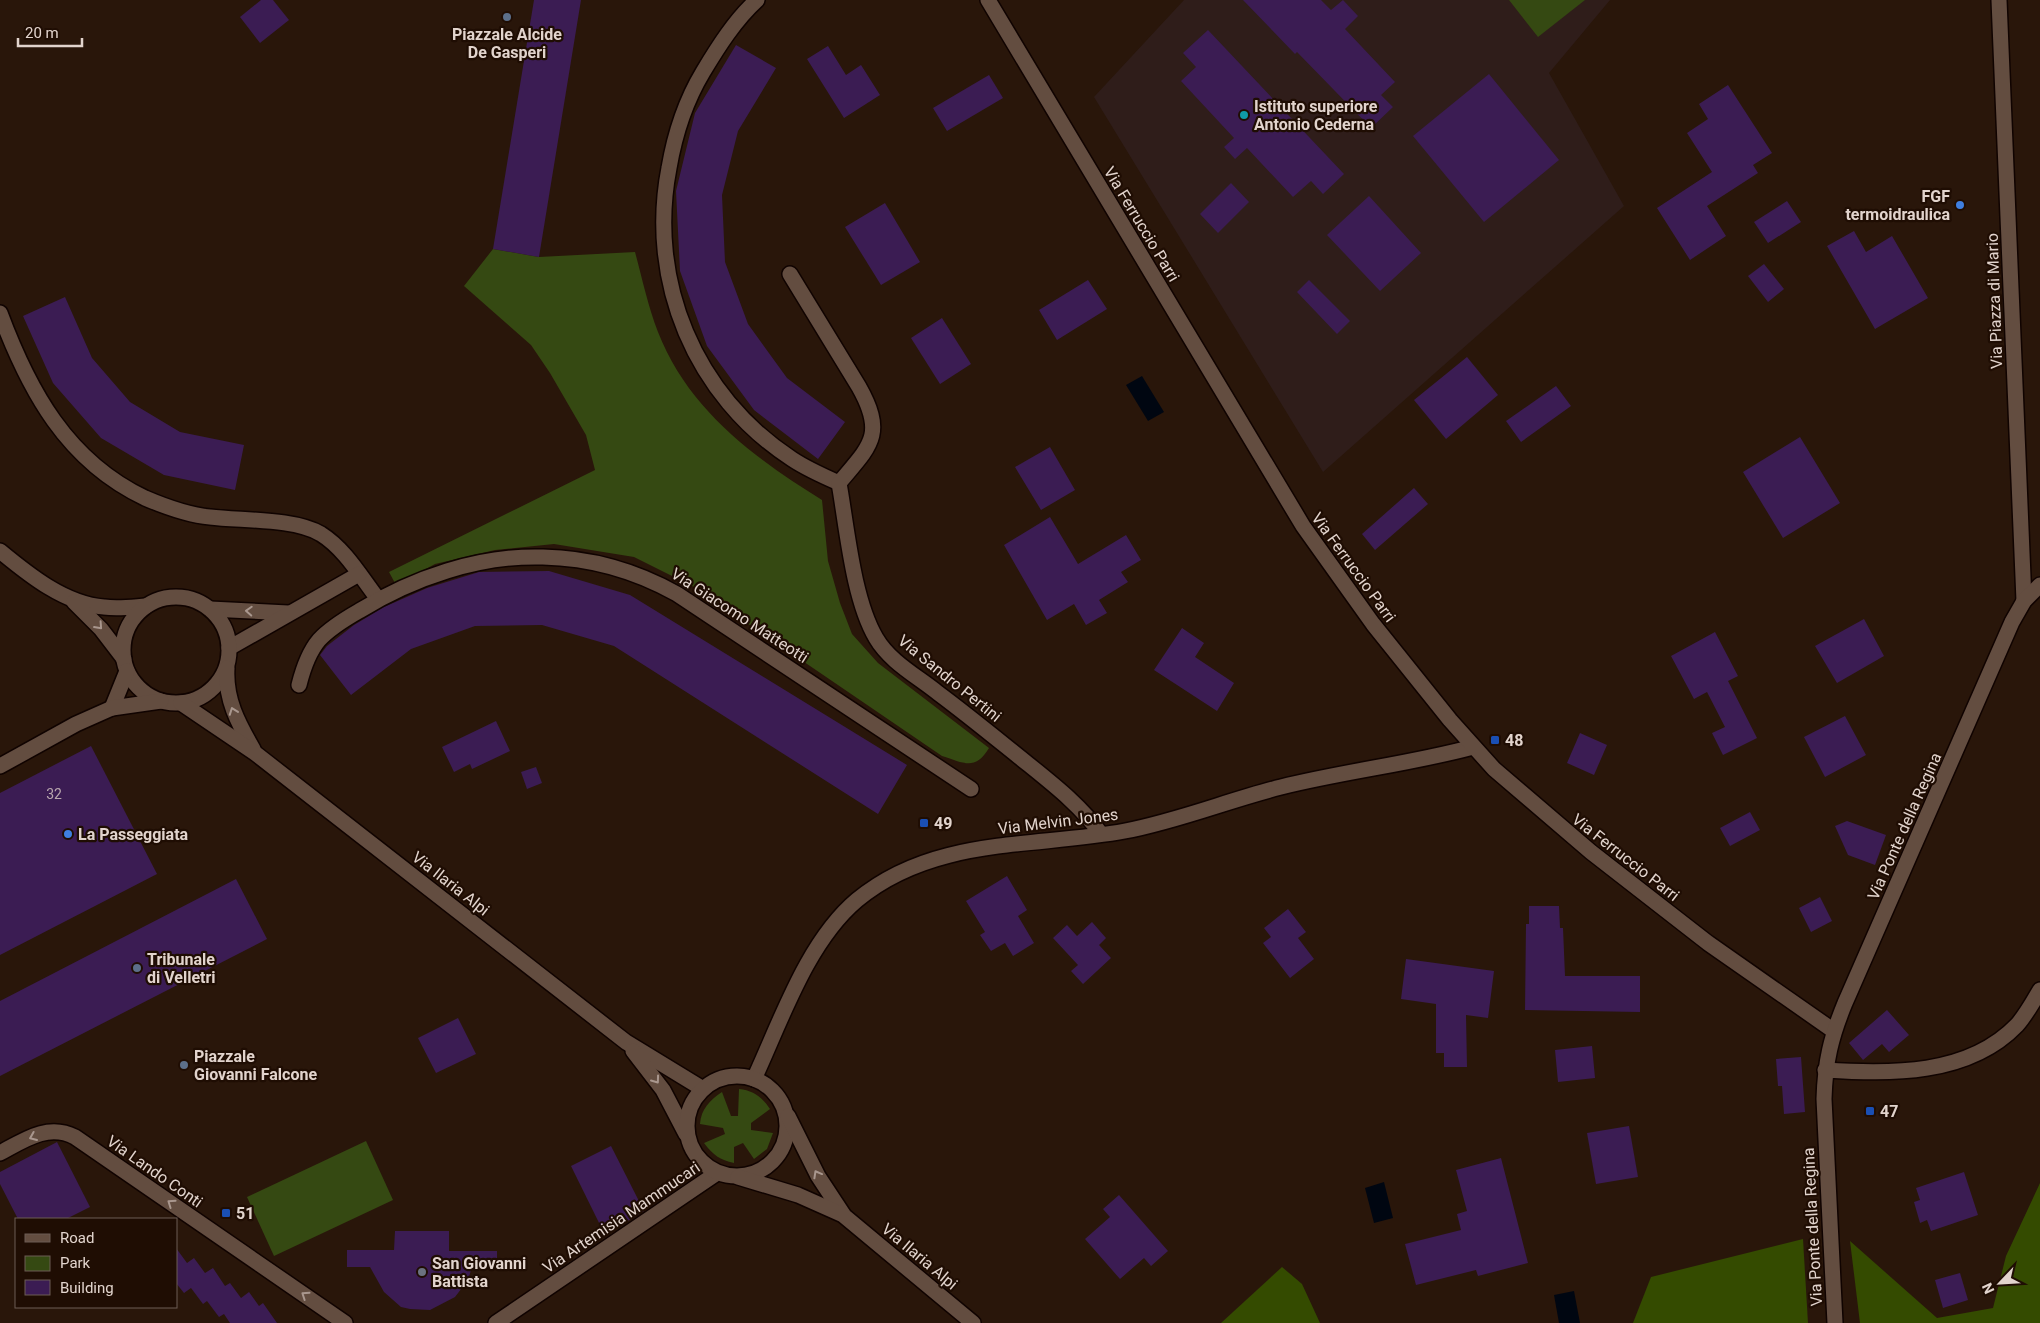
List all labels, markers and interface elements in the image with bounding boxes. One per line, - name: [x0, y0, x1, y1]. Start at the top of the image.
- marker: Piazzale Alcide De Gasperi: [501, 11, 513, 23]
- scale bar: [18, 15, 81, 47]
- text: 20 m: [25, 24, 59, 42]
- place label: Piazzale Alcide De Gasperi: [452, 25, 562, 62]
- place label: Istituto superiore Antonio Cederna: [1254, 97, 1378, 134]
- marker: Istituto superiore Antonio Cederna: [1238, 109, 1250, 121]
- street label: Via Ferruccio Parri: [1100, 163, 1183, 285]
- place label: FGF termoidraulica: [1845, 187, 1950, 224]
- marker: FGF termoidraulica: [1954, 199, 1966, 211]
- street label: Via Piazza di Mario: [1983, 233, 2006, 369]
- street label: Via Ferruccio Parri: [1307, 509, 1400, 626]
- street label: Via Giacomo Matteotti: [667, 564, 812, 667]
- one-way arrow: [245, 606, 253, 617]
- one-way arrow: [93, 621, 102, 630]
- street label: Via Sandro Pertini: [894, 631, 1005, 726]
- one-way arrow: [229, 708, 239, 716]
- place label: 48: [1505, 731, 1523, 750]
- marker: 48: [1489, 734, 1501, 746]
- street label: Via Ponte della Regina: [1863, 750, 1945, 903]
- house number: 32: [46, 786, 62, 802]
- street label: Via Melvin Jones: [997, 805, 1119, 838]
- street label: Via Ferruccio Parri: [1568, 810, 1683, 905]
- place label: 49: [934, 814, 952, 833]
- marker: 49: [918, 817, 930, 829]
- place label: La Passeggiata: [78, 825, 189, 844]
- marker: La Passeggiata: [62, 828, 74, 840]
- street label: Via Ilaria Alpi: [408, 847, 493, 919]
- place label: Tribunale di Velletri: [147, 950, 216, 987]
- marker: Tribunale di Velletri: [131, 962, 143, 974]
- place label: Piazzale Giovanni Falcone: [194, 1047, 317, 1084]
- marker: Piazzale Giovanni Falcone: [178, 1059, 190, 1071]
- one-way arrow: [650, 1074, 659, 1084]
- place label: 47: [1880, 1102, 1898, 1121]
- marker: 47: [1864, 1105, 1876, 1117]
- one-way arrow: [29, 1130, 38, 1141]
- street label: Via Lando Conti: [103, 1131, 206, 1211]
- street label: Via Ponte della Regina: [1799, 1147, 1826, 1307]
- street label: Via Artemisia Mammucari: [539, 1158, 703, 1277]
- one-way arrow: [813, 1171, 823, 1180]
- one-way arrow: [167, 1200, 176, 1209]
- place label: 51: [236, 1204, 254, 1223]
- marker: 51: [220, 1207, 232, 1219]
- legend: [15, 1218, 178, 1308]
- street label: Via Ilaria Alpi: [878, 1219, 961, 1294]
- text: Road: [60, 1229, 94, 1247]
- text: Park: [60, 1254, 91, 1272]
- place label: San Giovanni Battista: [432, 1254, 526, 1291]
- north arrow: [1975, 1258, 2025, 1308]
- marker: San Giovanni Battista: [416, 1266, 428, 1278]
- text: Building: [60, 1279, 114, 1297]
- text: N: [1979, 1281, 1998, 1296]
- one-way arrow: [301, 1292, 310, 1301]

